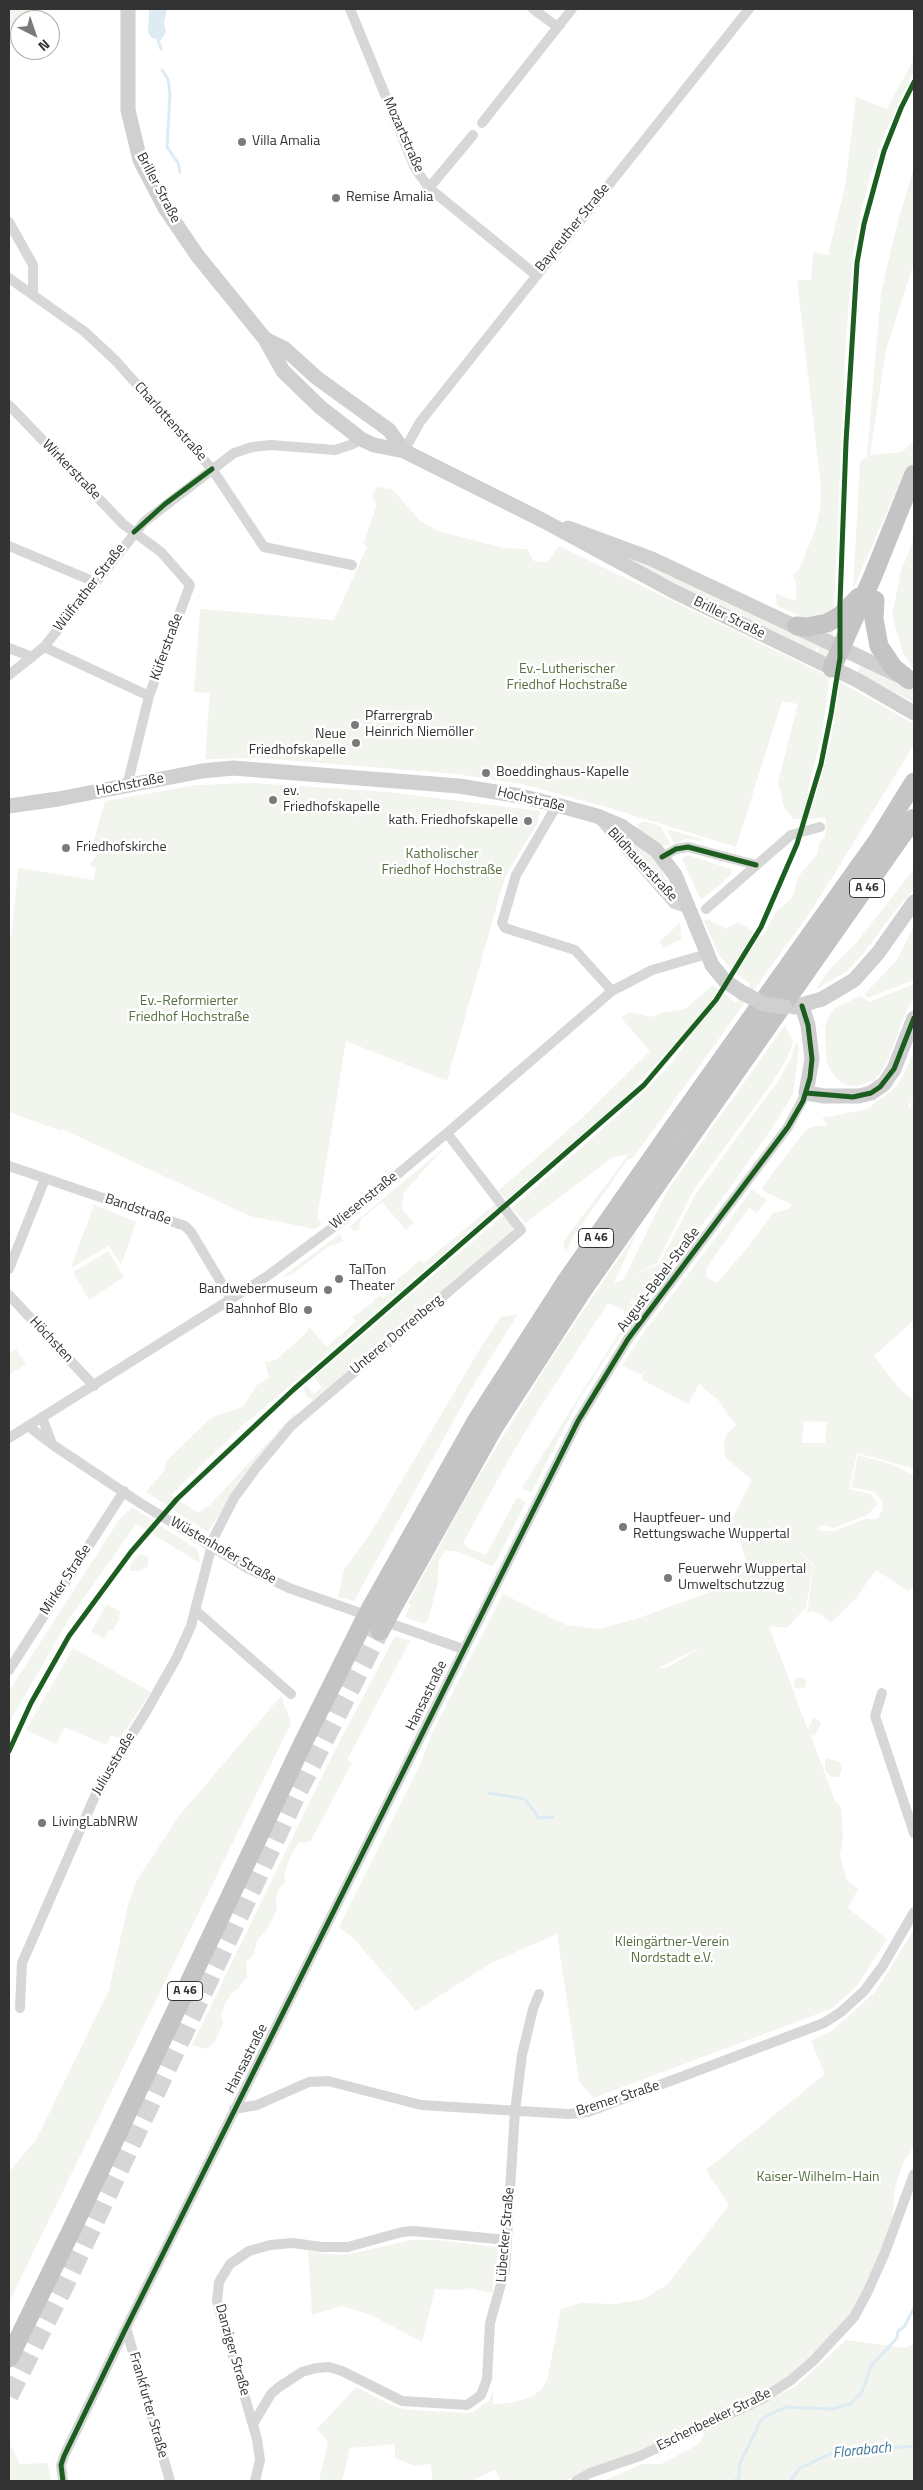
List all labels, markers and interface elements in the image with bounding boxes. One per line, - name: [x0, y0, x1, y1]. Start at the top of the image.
- north arrow: [10, 10, 60, 60]
- text: N: [34, 35, 55, 57]
- street label: Mozartstraße: [379, 95, 427, 175]
- place label: Villa Amalia: [252, 134, 320, 150]
- marker: Villa Amalia: [236, 136, 248, 148]
- street label: Briller Straße: [132, 150, 184, 226]
- street label: Bayreuther Straße: [532, 181, 614, 275]
- place label: Remise Amalia: [346, 190, 433, 206]
- marker: Remise Amalia: [330, 192, 342, 204]
- street label: Charlottenstraße: [130, 379, 210, 465]
- street label: Wirkerstraße: [38, 436, 104, 504]
- street label: Wülfrather Straße: [51, 541, 129, 635]
- street label: Briller Straße: [691, 593, 767, 643]
- street label: Küferstraße: [147, 611, 187, 683]
- park label: Ev.-Lutherischer Friedhof Hochstraße: [507, 662, 627, 694]
- place label: Pfarrergrab Heinrich Niemöller: [365, 709, 474, 742]
- marker: Pfarrergrab Heinrich Niemöller: [349, 719, 361, 731]
- place label: Neue Friedhofskapelle: [249, 727, 346, 760]
- marker: Neue Friedhofskapelle: [350, 737, 362, 749]
- place label: Boeddinghaus-Kapelle: [496, 765, 629, 781]
- marker: Boeddinghaus-Kapelle: [480, 767, 492, 779]
- street label: Hochstraße: [95, 770, 165, 800]
- place label: ev. Friedhofskapelle: [283, 784, 380, 816]
- street label: Hochstraße: [496, 784, 566, 816]
- marker: ev. Friedhofskapelle: [267, 794, 279, 806]
- place label: kath. Friedhofskapelle: [389, 813, 518, 829]
- marker: kath. Friedhofskapelle: [522, 815, 534, 827]
- street label: Bildhauerstraße: [604, 825, 680, 905]
- place label: Friedhofskirche: [76, 840, 167, 856]
- marker: Friedhofskirche: [60, 842, 72, 854]
- park label: Katholischer Friedhof Hochstraße: [382, 847, 502, 880]
- road number: A 46: [850, 878, 884, 898]
- park label: Ev.-Reformierter Friedhof Hochstraße: [129, 994, 249, 1026]
- street label: Wiesenstraße: [327, 1169, 401, 1233]
- street label: Bandstraße: [103, 1191, 173, 1229]
- street label: August-Bebel-Straße: [614, 1225, 704, 1335]
- road number: A 46: [578, 1228, 614, 1248]
- place label: TalTon Theater: [349, 1263, 395, 1295]
- marker: TalTon Theater: [333, 1273, 345, 1285]
- place label: Bandwebermuseum: [199, 1282, 318, 1298]
- marker: Bandwebermuseum: [322, 1284, 334, 1296]
- street label: Unterer Dorrenberg: [348, 1292, 446, 1378]
- place label: Bahnhof Blo: [225, 1302, 298, 1318]
- marker: Bahnhof Blo: [302, 1304, 314, 1316]
- street label: Höchsten: [26, 1314, 76, 1366]
- place label: Hauptfeuer- und Rettungswache Wuppertal: [633, 1511, 790, 1544]
- street label: Wüstenhofer Straße: [167, 1514, 279, 1588]
- marker: Hauptfeuer- und Rettungswache Wuppertal: [617, 1521, 629, 1533]
- street label: Mirker Straße: [37, 1542, 95, 1618]
- place label: Feuerwehr Wuppertal Umweltschutzzug: [678, 1562, 806, 1594]
- marker: Feuerwehr Wuppertal Umweltschutzzug: [662, 1572, 674, 1584]
- street label: Hansastraße: [403, 1658, 451, 1734]
- street label: Juliusstraße: [89, 1730, 139, 1798]
- place label: LivingLabNRW: [52, 1815, 138, 1831]
- marker: LivingLabNRW: [36, 1817, 48, 1829]
- park label: Kleingärtner-Verein Nordstadt e.V.: [615, 1935, 729, 1968]
- road number: A 46: [168, 1982, 202, 2000]
- street label: Hansastraße: [222, 2021, 272, 2097]
- street label: Bremer Straße: [574, 2078, 662, 2120]
- park label: Kaiser-Wilhelm-Hain: [756, 2170, 880, 2186]
- street label: Lübecker Straße: [493, 2187, 519, 2283]
- street label: Danziger Straße: [211, 2302, 253, 2398]
- street label: Frankfurter Straße: [125, 2350, 171, 2460]
- street label: Eschenbeeker Straße: [654, 2385, 774, 2455]
- water label: Florabach: [832, 2439, 892, 2463]

